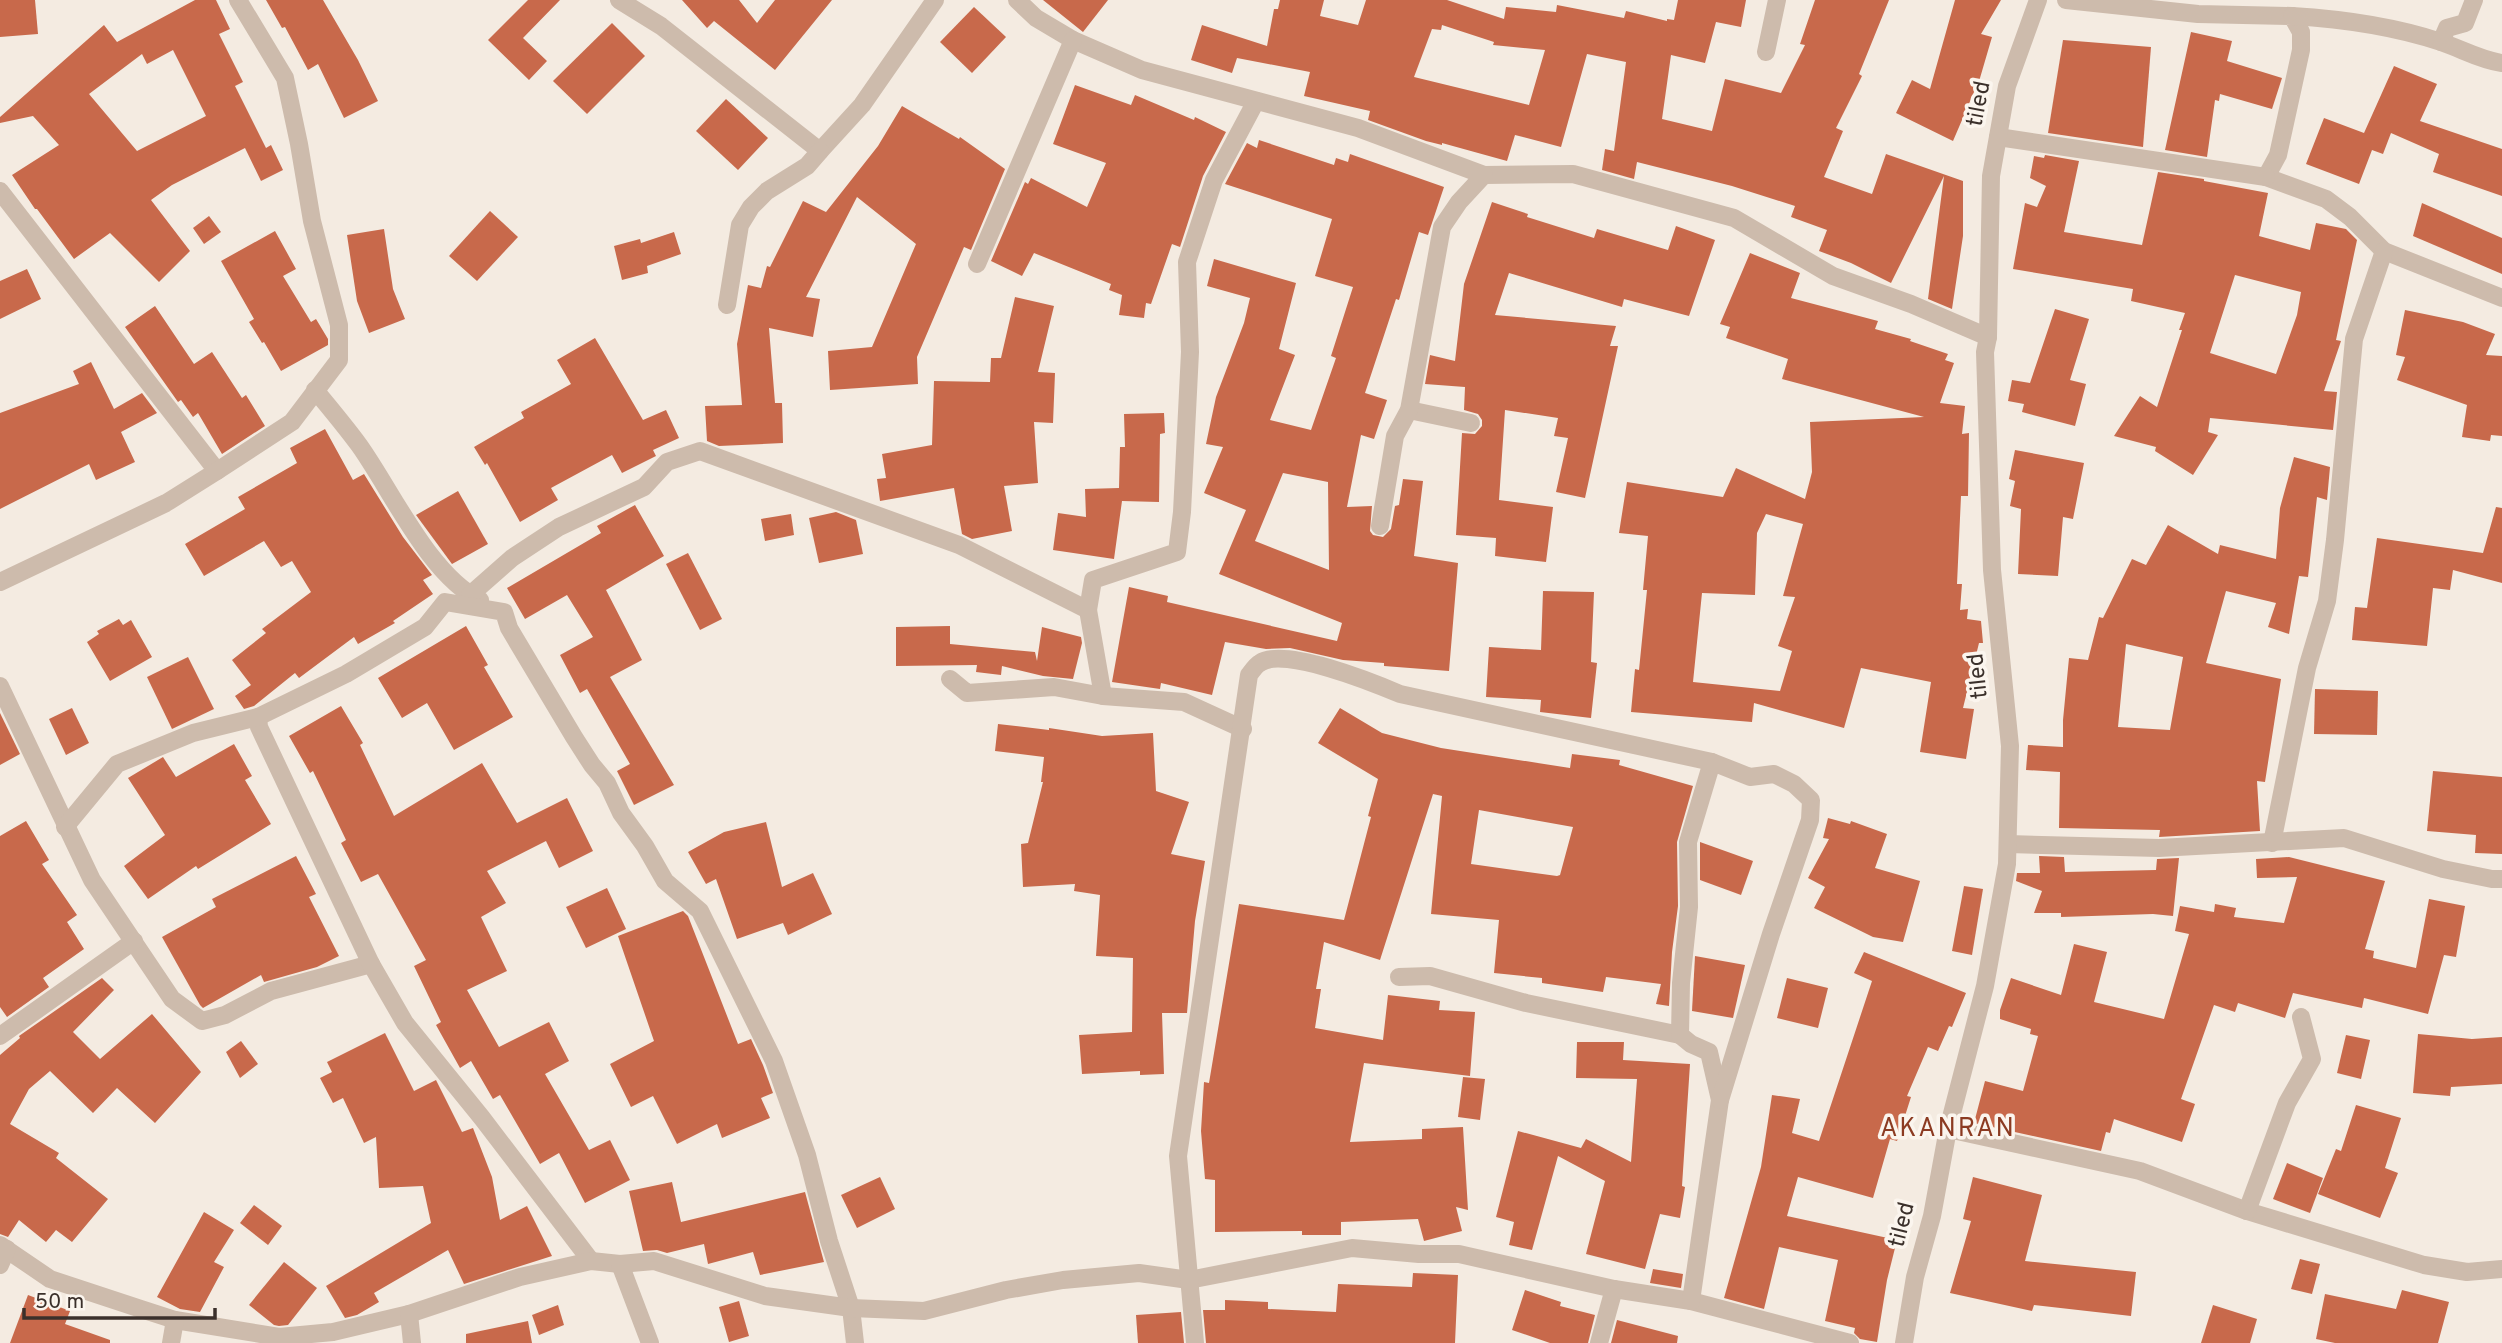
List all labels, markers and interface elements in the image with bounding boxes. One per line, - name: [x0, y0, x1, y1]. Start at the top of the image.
- street label: tiled: [1961, 79, 1999, 129]
- street label: tiled: [1962, 652, 1996, 700]
- district label: AKANRAN: [1880, 1113, 2016, 1146]
- street label: tiled: [1883, 1199, 1923, 1251]
- scale bar: [24, 1276, 215, 1320]
- text: 50 m: [35, 1289, 84, 1316]

